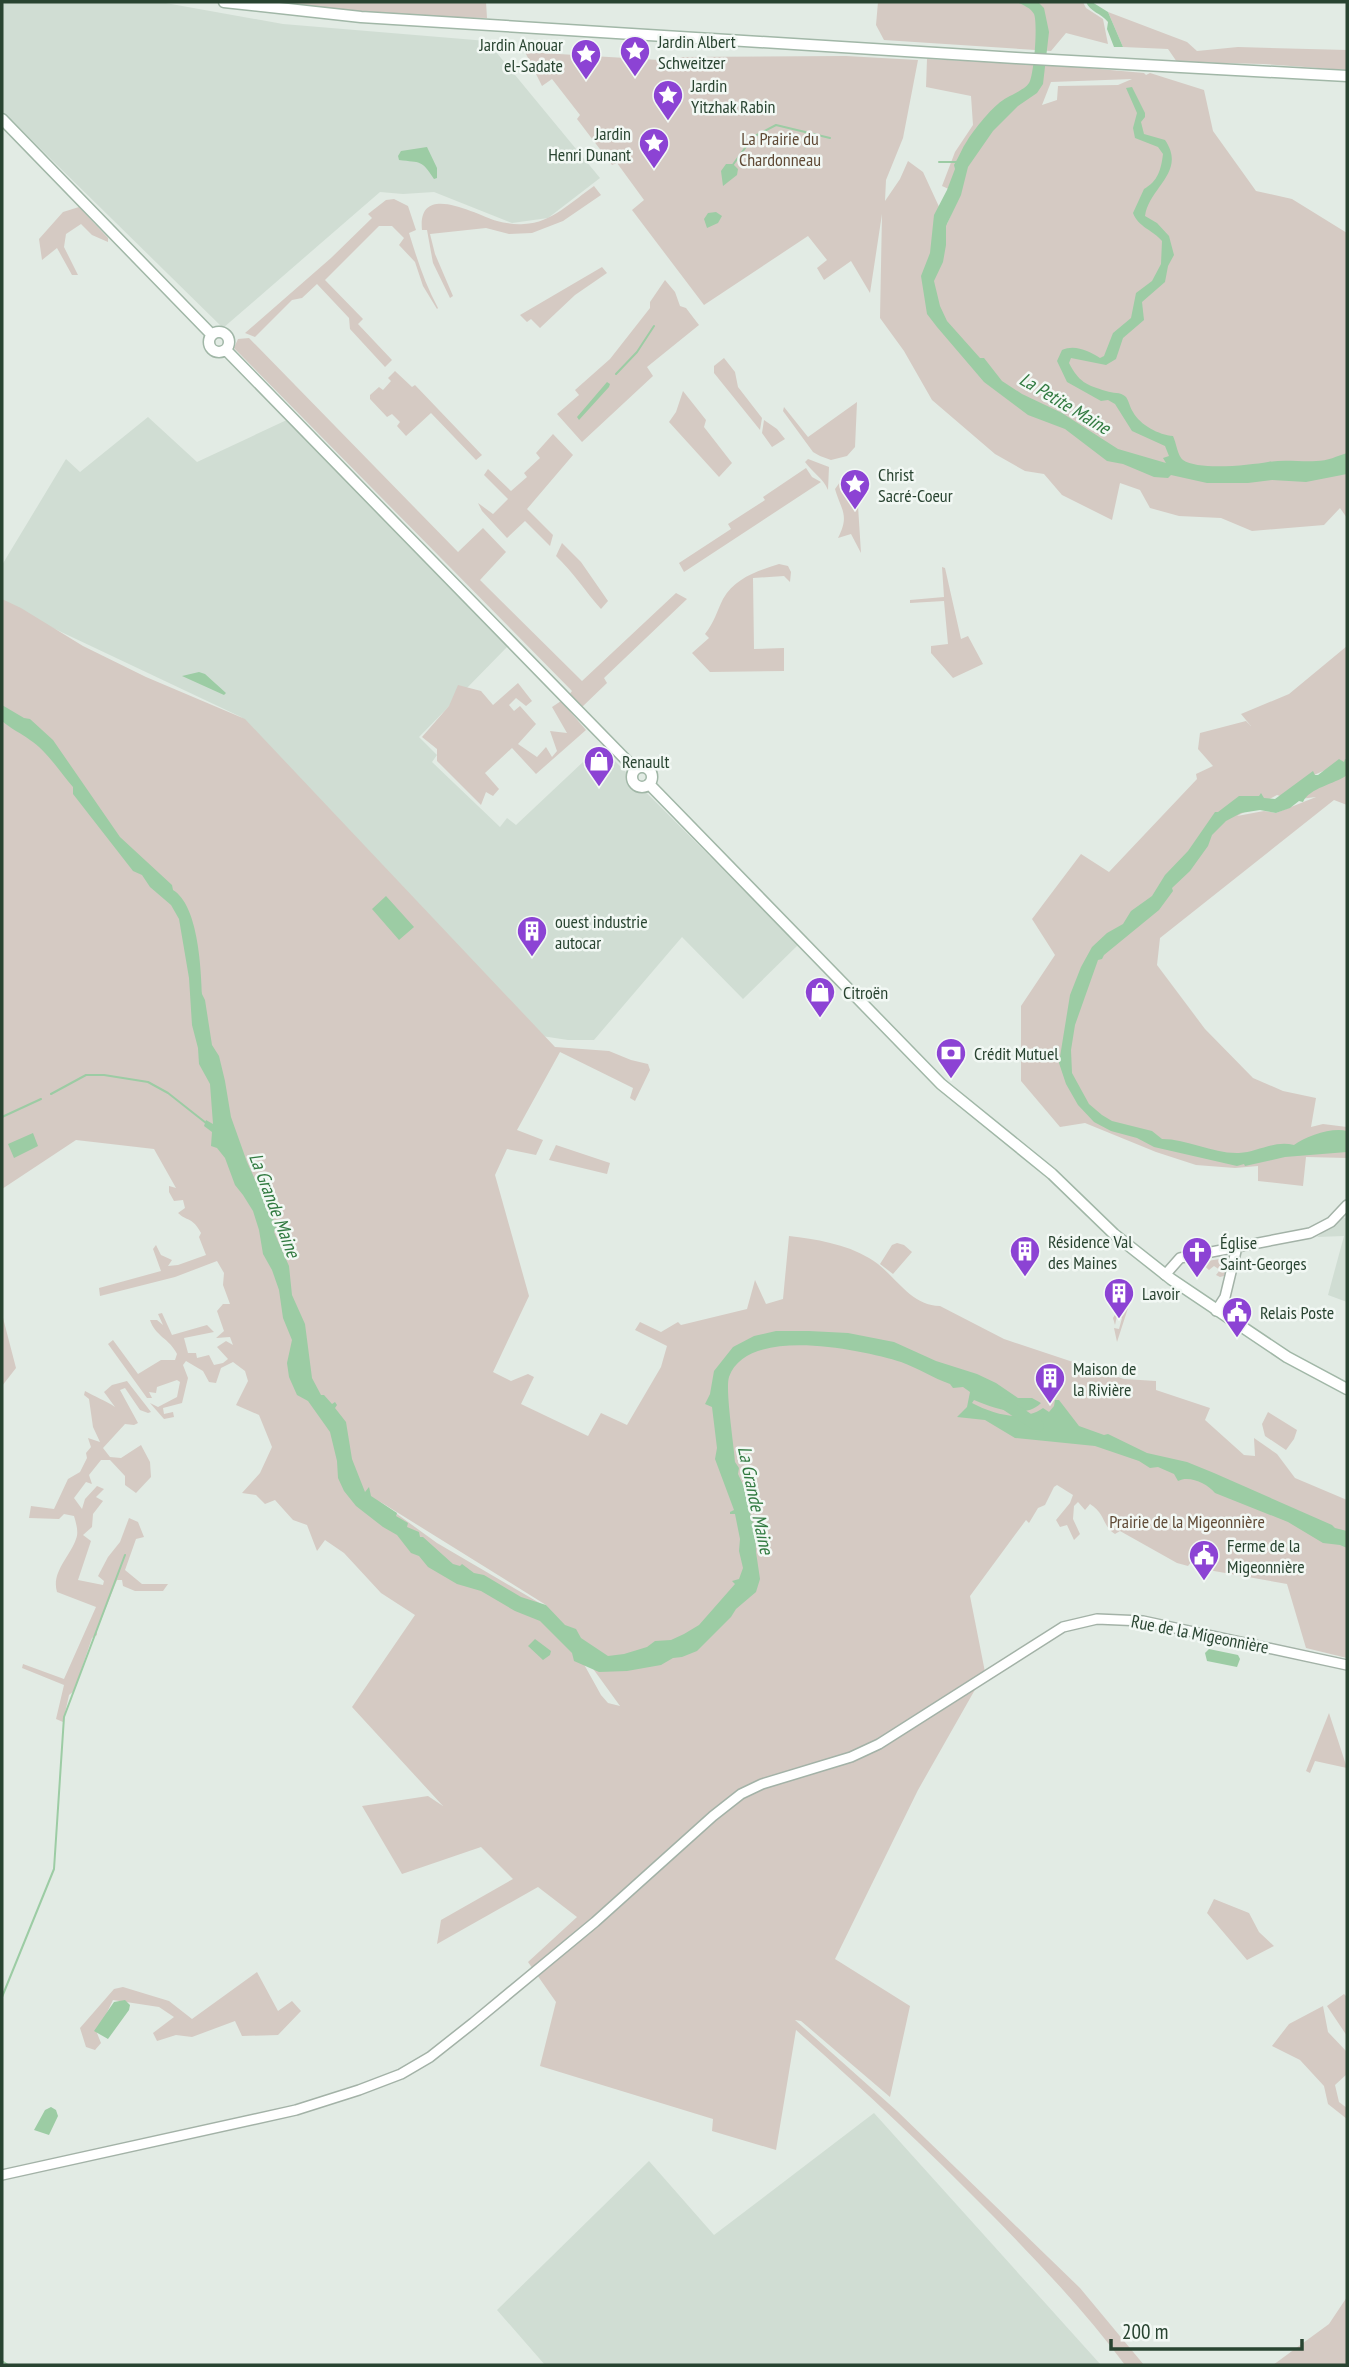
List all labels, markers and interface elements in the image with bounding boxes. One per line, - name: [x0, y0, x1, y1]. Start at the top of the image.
- place label: Jardin Albert Schweitzer: [657, 30, 736, 74]
- place label: Jardin Anouar el-Sadate: [478, 33, 563, 77]
- place icon: Jardin Albert Schweitzer: [618, 34, 652, 78]
- place icon: Jardin Anouar el-Sadate: [569, 37, 603, 81]
- place label: Jardin Yitzhak Rabin: [690, 74, 775, 118]
- place icon: Jardin Yitzhak Rabin: [651, 78, 685, 122]
- place label: Jardin Henri Dunant: [548, 122, 631, 166]
- place icon: Jardin Henri Dunant: [637, 126, 671, 170]
- park label: La Prairie du Chardonneau: [739, 127, 821, 171]
- water label: La Petite Maine: [1015, 367, 1116, 440]
- place label: Christ Sacré-Coeur: [878, 463, 953, 507]
- place icon: Christ Sacré-Coeur: [838, 467, 872, 511]
- shop icon: Renault: [582, 744, 616, 788]
- place label: Renault: [622, 750, 669, 773]
- place label: ouest industrie autocar: [555, 910, 648, 954]
- building icon: ouest industrie autocar: [515, 914, 549, 958]
- shop icon: Citroën: [803, 975, 837, 1019]
- place label: Citroën: [843, 981, 888, 1004]
- bank icon: Crédit Mutuel: [934, 1036, 968, 1080]
- place label: Crédit Mutuel: [974, 1042, 1059, 1065]
- water label: La Grande Maine: [244, 1149, 306, 1262]
- place label: Résidence Val des Maines: [1048, 1230, 1133, 1274]
- place label: Église Saint-Georges: [1220, 1231, 1307, 1275]
- building icon: Résidence Val des Maines: [1008, 1234, 1042, 1278]
- church icon: Église Saint-Georges: [1180, 1235, 1214, 1279]
- building icon: Lavoir: [1102, 1276, 1136, 1320]
- place label: Lavoir: [1142, 1282, 1180, 1305]
- public building icon: Relais Poste: [1220, 1295, 1254, 1339]
- place label: Relais Poste: [1260, 1301, 1334, 1324]
- place label: Maison de la Rivière: [1073, 1357, 1136, 1401]
- building icon: Maison de la Rivière: [1033, 1361, 1067, 1405]
- water label: La Grande Maine: [733, 1444, 779, 1557]
- park label: Prairie de la Migeonnière: [1109, 1510, 1265, 1533]
- place label: Ferme de la Migeonnière: [1227, 1534, 1305, 1578]
- public building icon: Ferme de la Migeonnière: [1187, 1538, 1221, 1582]
- street label: Rue de la Migeonnière: [1129, 1609, 1271, 1659]
- scale bar: [1111, 2308, 1302, 2352]
- text: 200 m: [1122, 2318, 1168, 2345]

